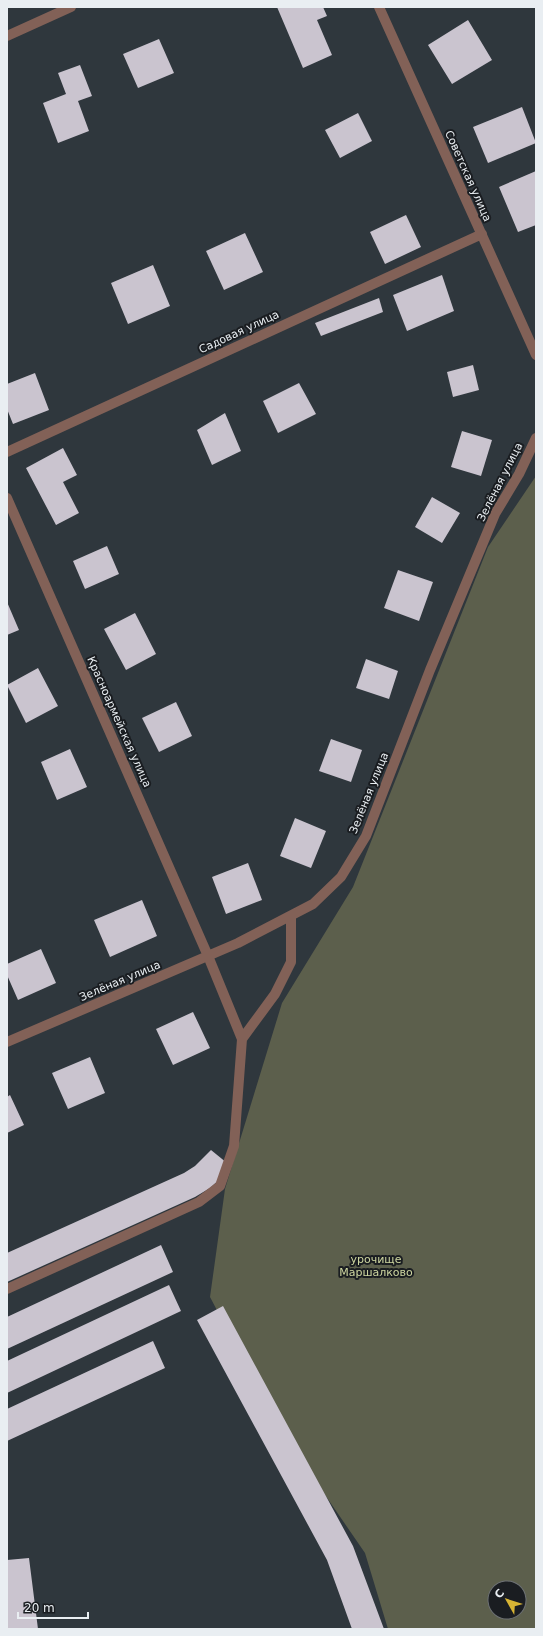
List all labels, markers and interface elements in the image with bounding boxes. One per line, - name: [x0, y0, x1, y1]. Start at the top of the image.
- street label: Советская улица: [442, 128, 494, 224]
- street label: Садовая улица: [197, 308, 281, 356]
- street label: Зелёная улица: [475, 440, 525, 524]
- street label: Красноармейская улица: [84, 655, 154, 789]
- street label: Зелёная улица: [347, 750, 391, 836]
- street label: Зелёная улица: [78, 958, 162, 1004]
- park label: урочище Маршалково: [339, 1253, 413, 1279]
- north arrow: [487, 1580, 527, 1620]
- text: С: [492, 1587, 507, 1601]
- scale bar: [18, 1594, 88, 1620]
- text: 20 m: [24, 1601, 55, 1615]

